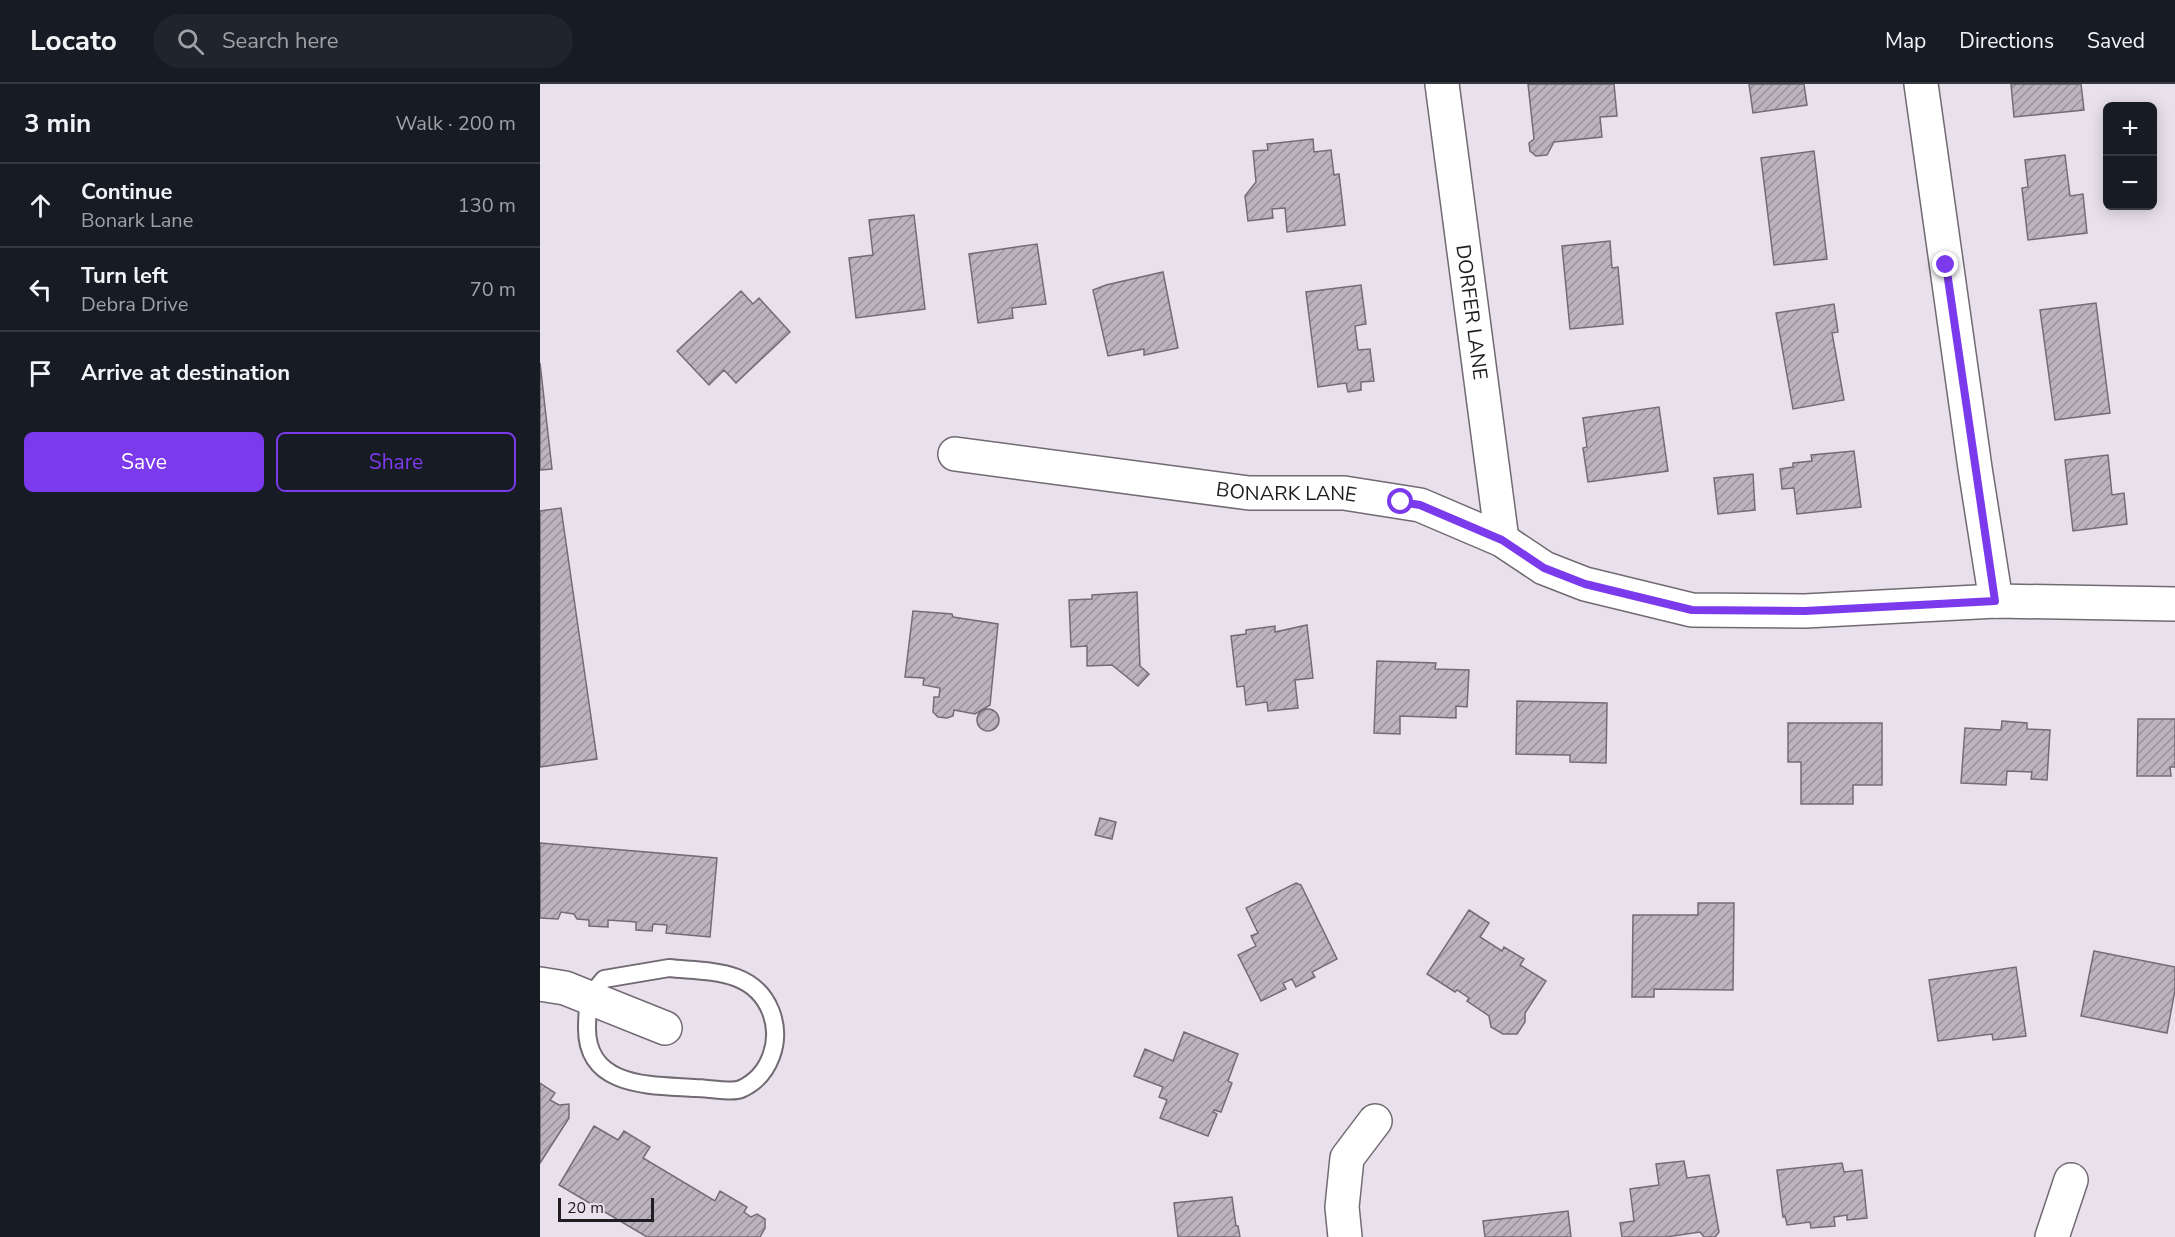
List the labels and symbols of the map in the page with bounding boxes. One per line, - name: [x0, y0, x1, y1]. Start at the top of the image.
- street label: DORFER LANE: [1450, 243, 1494, 381]
- route end: [1932, 251, 1958, 277]
- street label: BONARK LANE: [1215, 475, 1359, 508]
- route start: [1387, 488, 1413, 514]
- scale bar: [558, 1195, 654, 1222]

